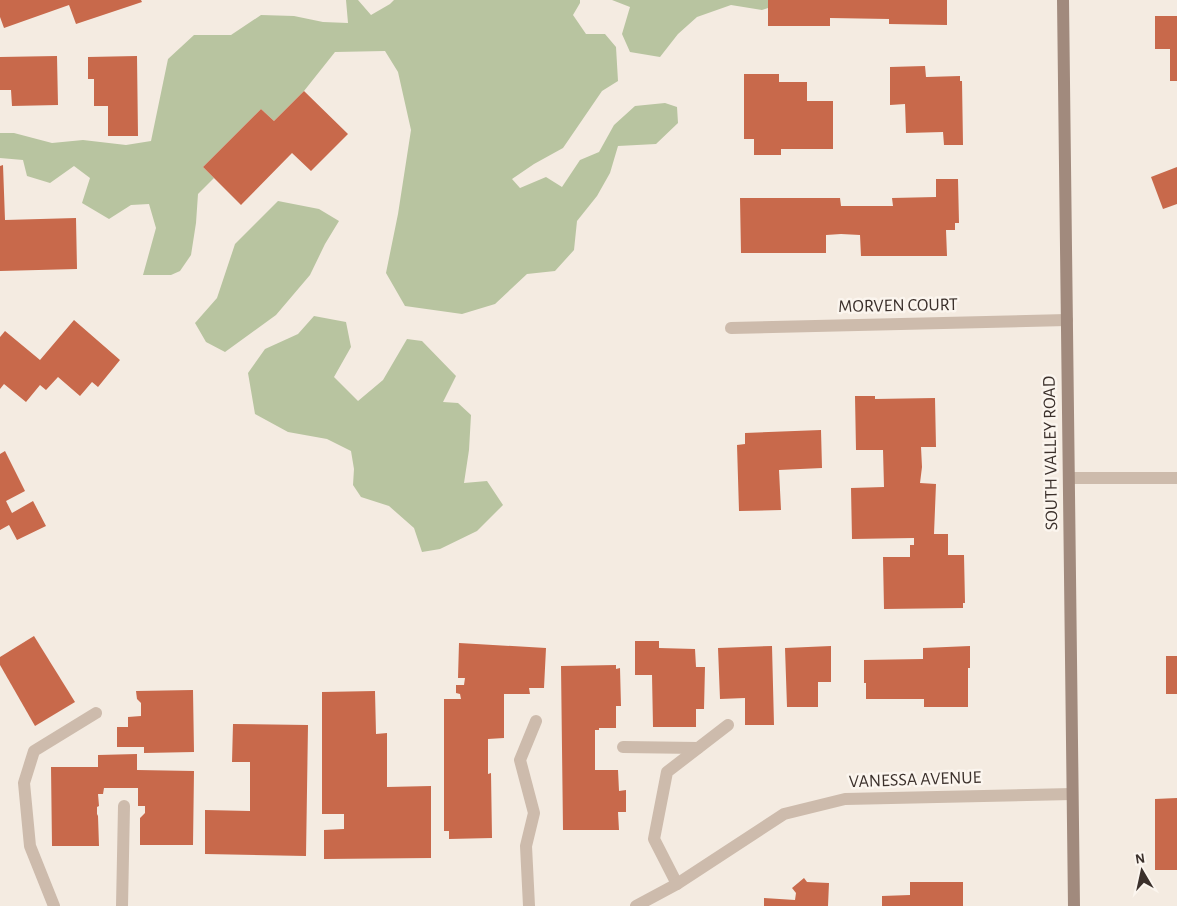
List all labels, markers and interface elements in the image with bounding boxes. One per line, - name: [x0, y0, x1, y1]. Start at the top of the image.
- street label: MORVEN COURT: [838, 296, 958, 316]
- street label: SOUTH VALLEY ROAD: [1041, 376, 1061, 530]
- street label: VANESSA AVENUE: [848, 769, 982, 791]
- north arrow: [1117, 846, 1167, 896]
- text: N: [1134, 851, 1146, 867]

